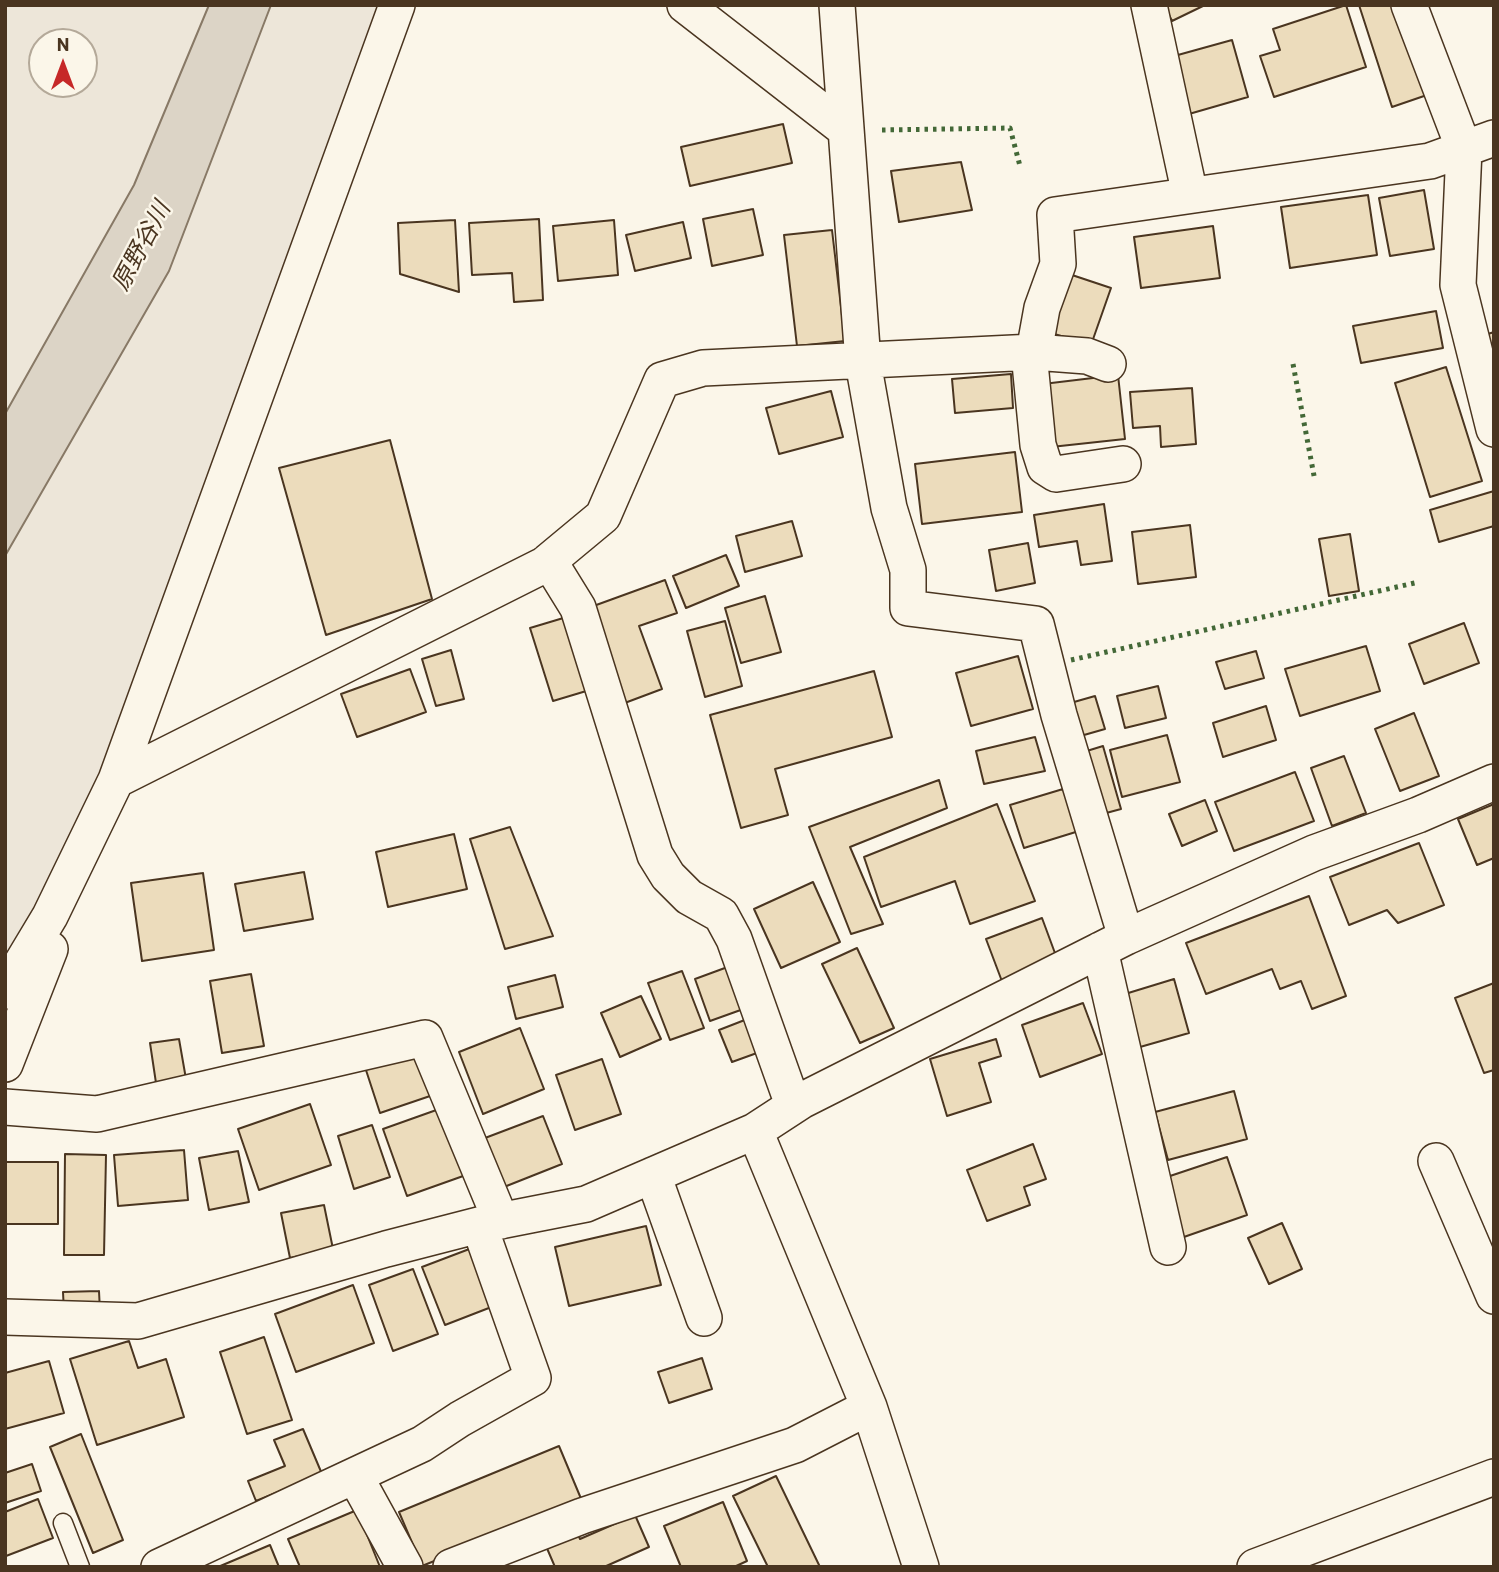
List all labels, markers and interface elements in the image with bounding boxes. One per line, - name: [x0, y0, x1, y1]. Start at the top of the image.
- north arrow: [28, 28, 98, 98]
- text: N: [57, 32, 69, 55]
- water label: 原野谷川: [106, 197, 176, 295]

